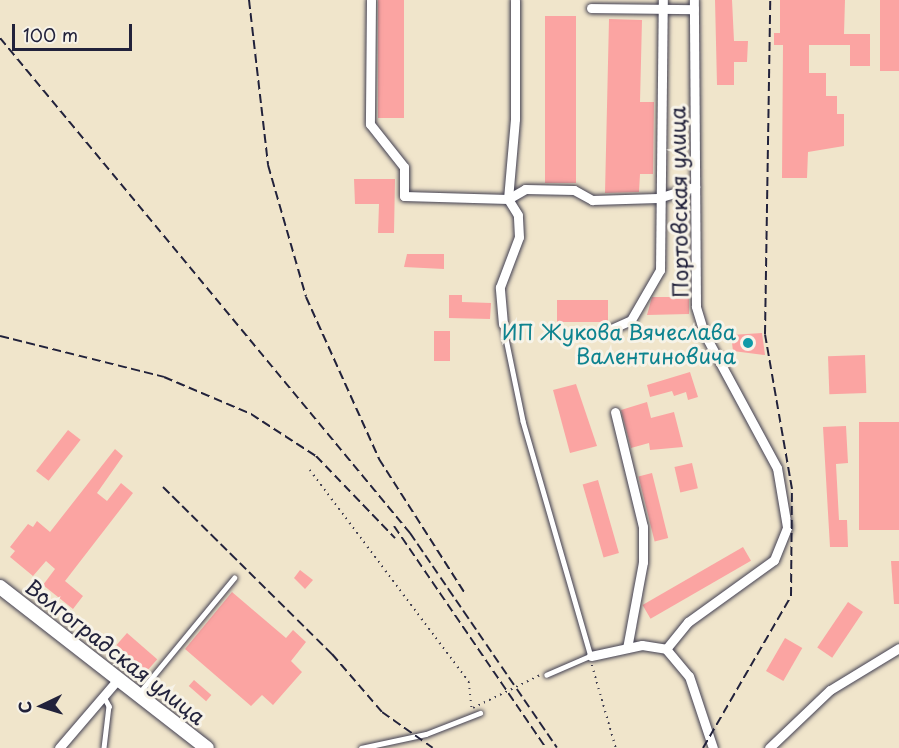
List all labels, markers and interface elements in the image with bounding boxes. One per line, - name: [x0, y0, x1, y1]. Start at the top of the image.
- scale bar: [15, 12, 135, 50]
- text: 100 m: [23, 21, 78, 48]
- street label: Портовская улица: [664, 105, 692, 299]
- place label: ИП Жукова Вячеслава Валентиновича: [499, 318, 736, 368]
- marker: ИП Жукова Вячеслава Валентиновича: [741, 336, 755, 350]
- street label: Волгоградская улица: [21, 573, 211, 729]
- north arrow: [12, 676, 72, 736]
- text: С: [12, 700, 36, 714]

